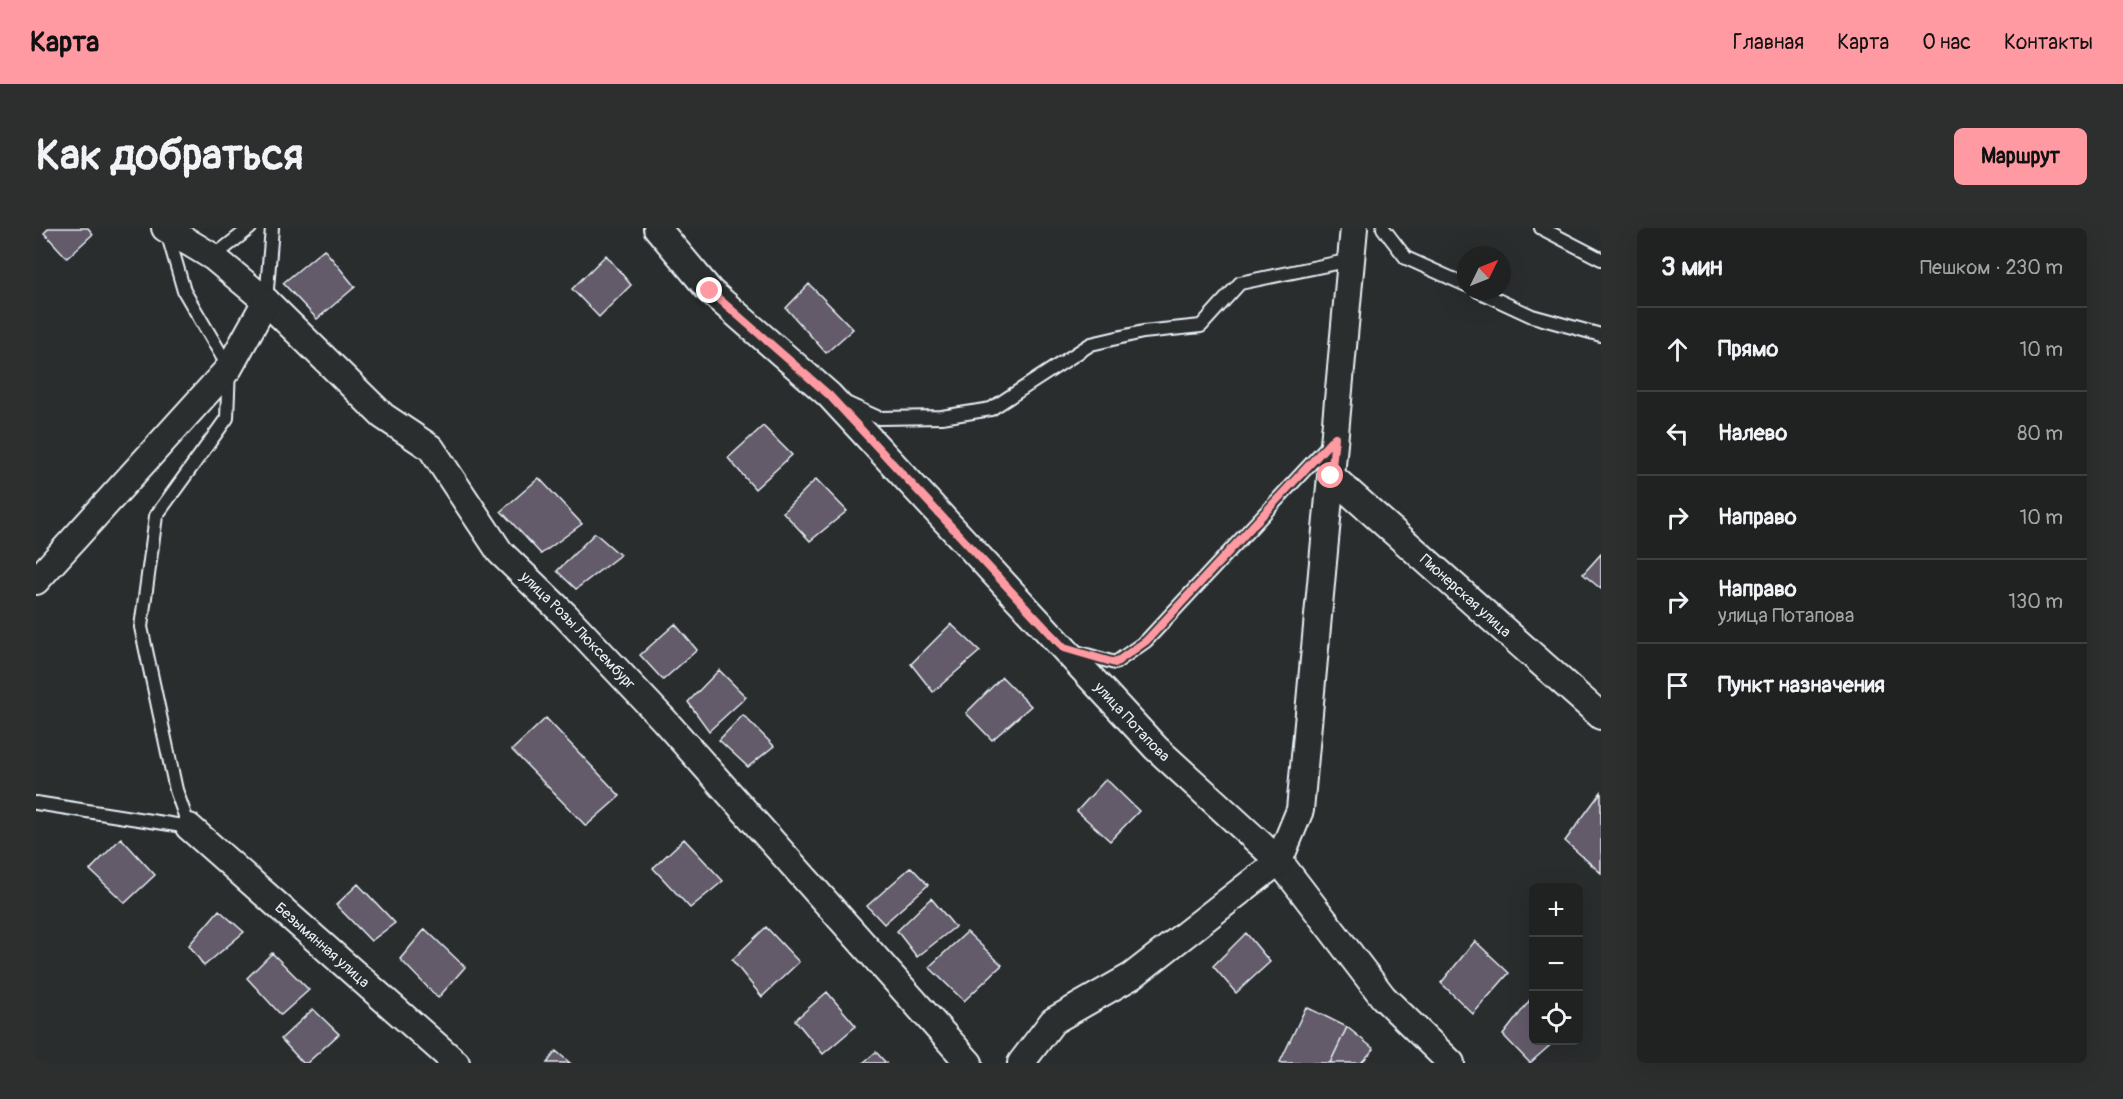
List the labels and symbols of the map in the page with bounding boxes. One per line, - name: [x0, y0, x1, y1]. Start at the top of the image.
- north arrow: [1457, 246, 1511, 300]
- route end: [696, 277, 722, 303]
- route start: [1317, 462, 1343, 488]
- street label: Пионерская улица: [1416, 550, 1515, 642]
- street label: улица Розы Люксембург: [515, 567, 639, 693]
- street label: улица Потапова: [1089, 678, 1174, 766]
- street label: Безымянная улица: [271, 898, 373, 992]

